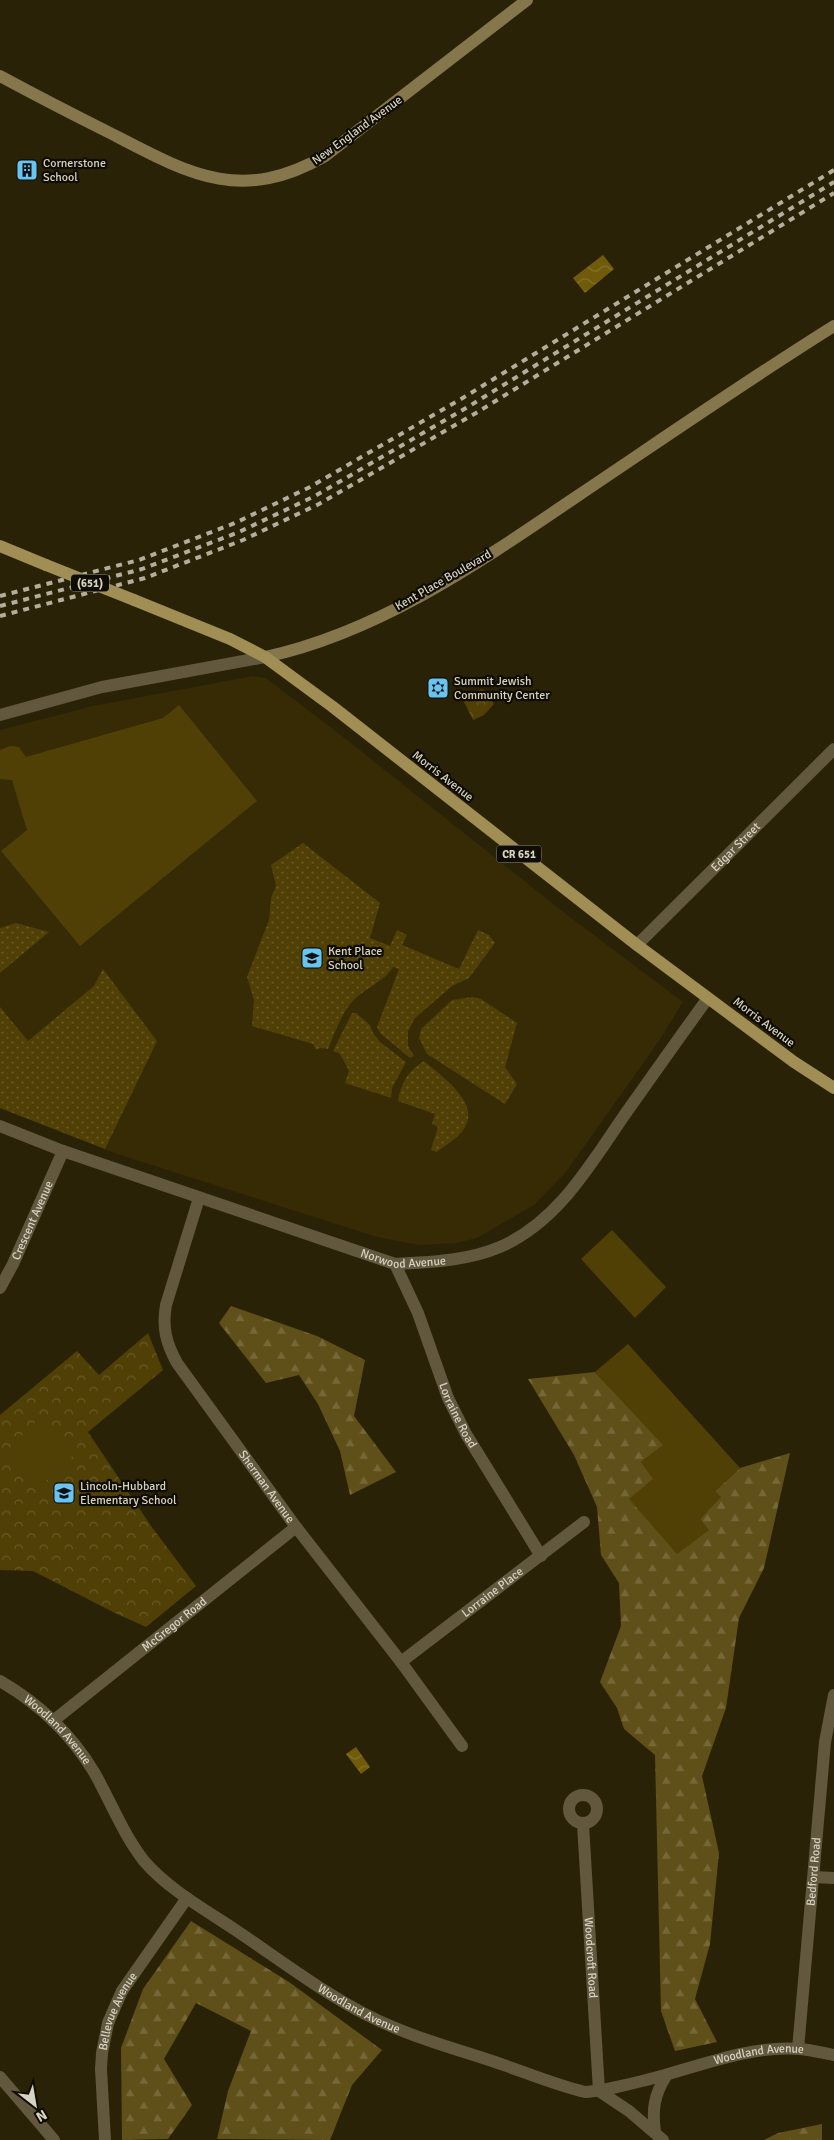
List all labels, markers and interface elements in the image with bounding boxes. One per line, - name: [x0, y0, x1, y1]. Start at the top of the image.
- street label: New England Avenue: [309, 93, 405, 168]
- place label: Cornerstone School: [43, 156, 106, 185]
- building icon: Cornerstone School: [15, 158, 39, 182]
- street label: Kent Place Boulevard: [393, 547, 494, 614]
- road number: (651): [71, 574, 109, 592]
- place label: Summit Jewish Community Center: [454, 674, 550, 703]
- synagogue icon: Summit Jewish Community Center: [426, 676, 450, 700]
- street label: Morris Avenue: [409, 748, 476, 805]
- street label: Edgar Street: [708, 819, 764, 875]
- road number: CR 651: [496, 846, 542, 862]
- place label: Kent Place School: [328, 944, 382, 973]
- school or university icon: Kent Place School: [300, 946, 324, 970]
- street label: Morris Avenue: [730, 994, 798, 1051]
- street label: Crescent Avenue: [9, 1179, 57, 1263]
- street label: Norwood Avenue: [358, 1246, 447, 1272]
- street label: Lorraine Road: [435, 1381, 480, 1451]
- street label: Sherman Avenue: [235, 1448, 298, 1526]
- place label: Lincoln-Hubbard Elementary School: [80, 1479, 177, 1508]
- school or university icon: Lincoln-Hubbard Elementary School: [52, 1481, 76, 1505]
- street label: Lorraine Place: [459, 1564, 526, 1621]
- street label: McGregor Road: [139, 1594, 210, 1655]
- street label: Woodland Avenue: [21, 1692, 94, 1768]
- street label: Bedford Road: [804, 1837, 825, 1907]
- street label: Woodcroft Road: [581, 1917, 600, 1999]
- street label: Bellevue Avenue: [96, 1969, 141, 2052]
- street label: Woodland Avenue: [315, 1981, 402, 2037]
- street label: Woodland Avenue: [712, 2041, 805, 2068]
- north arrow: [10, 2080, 60, 2130]
- text: N: [33, 2106, 50, 2126]

